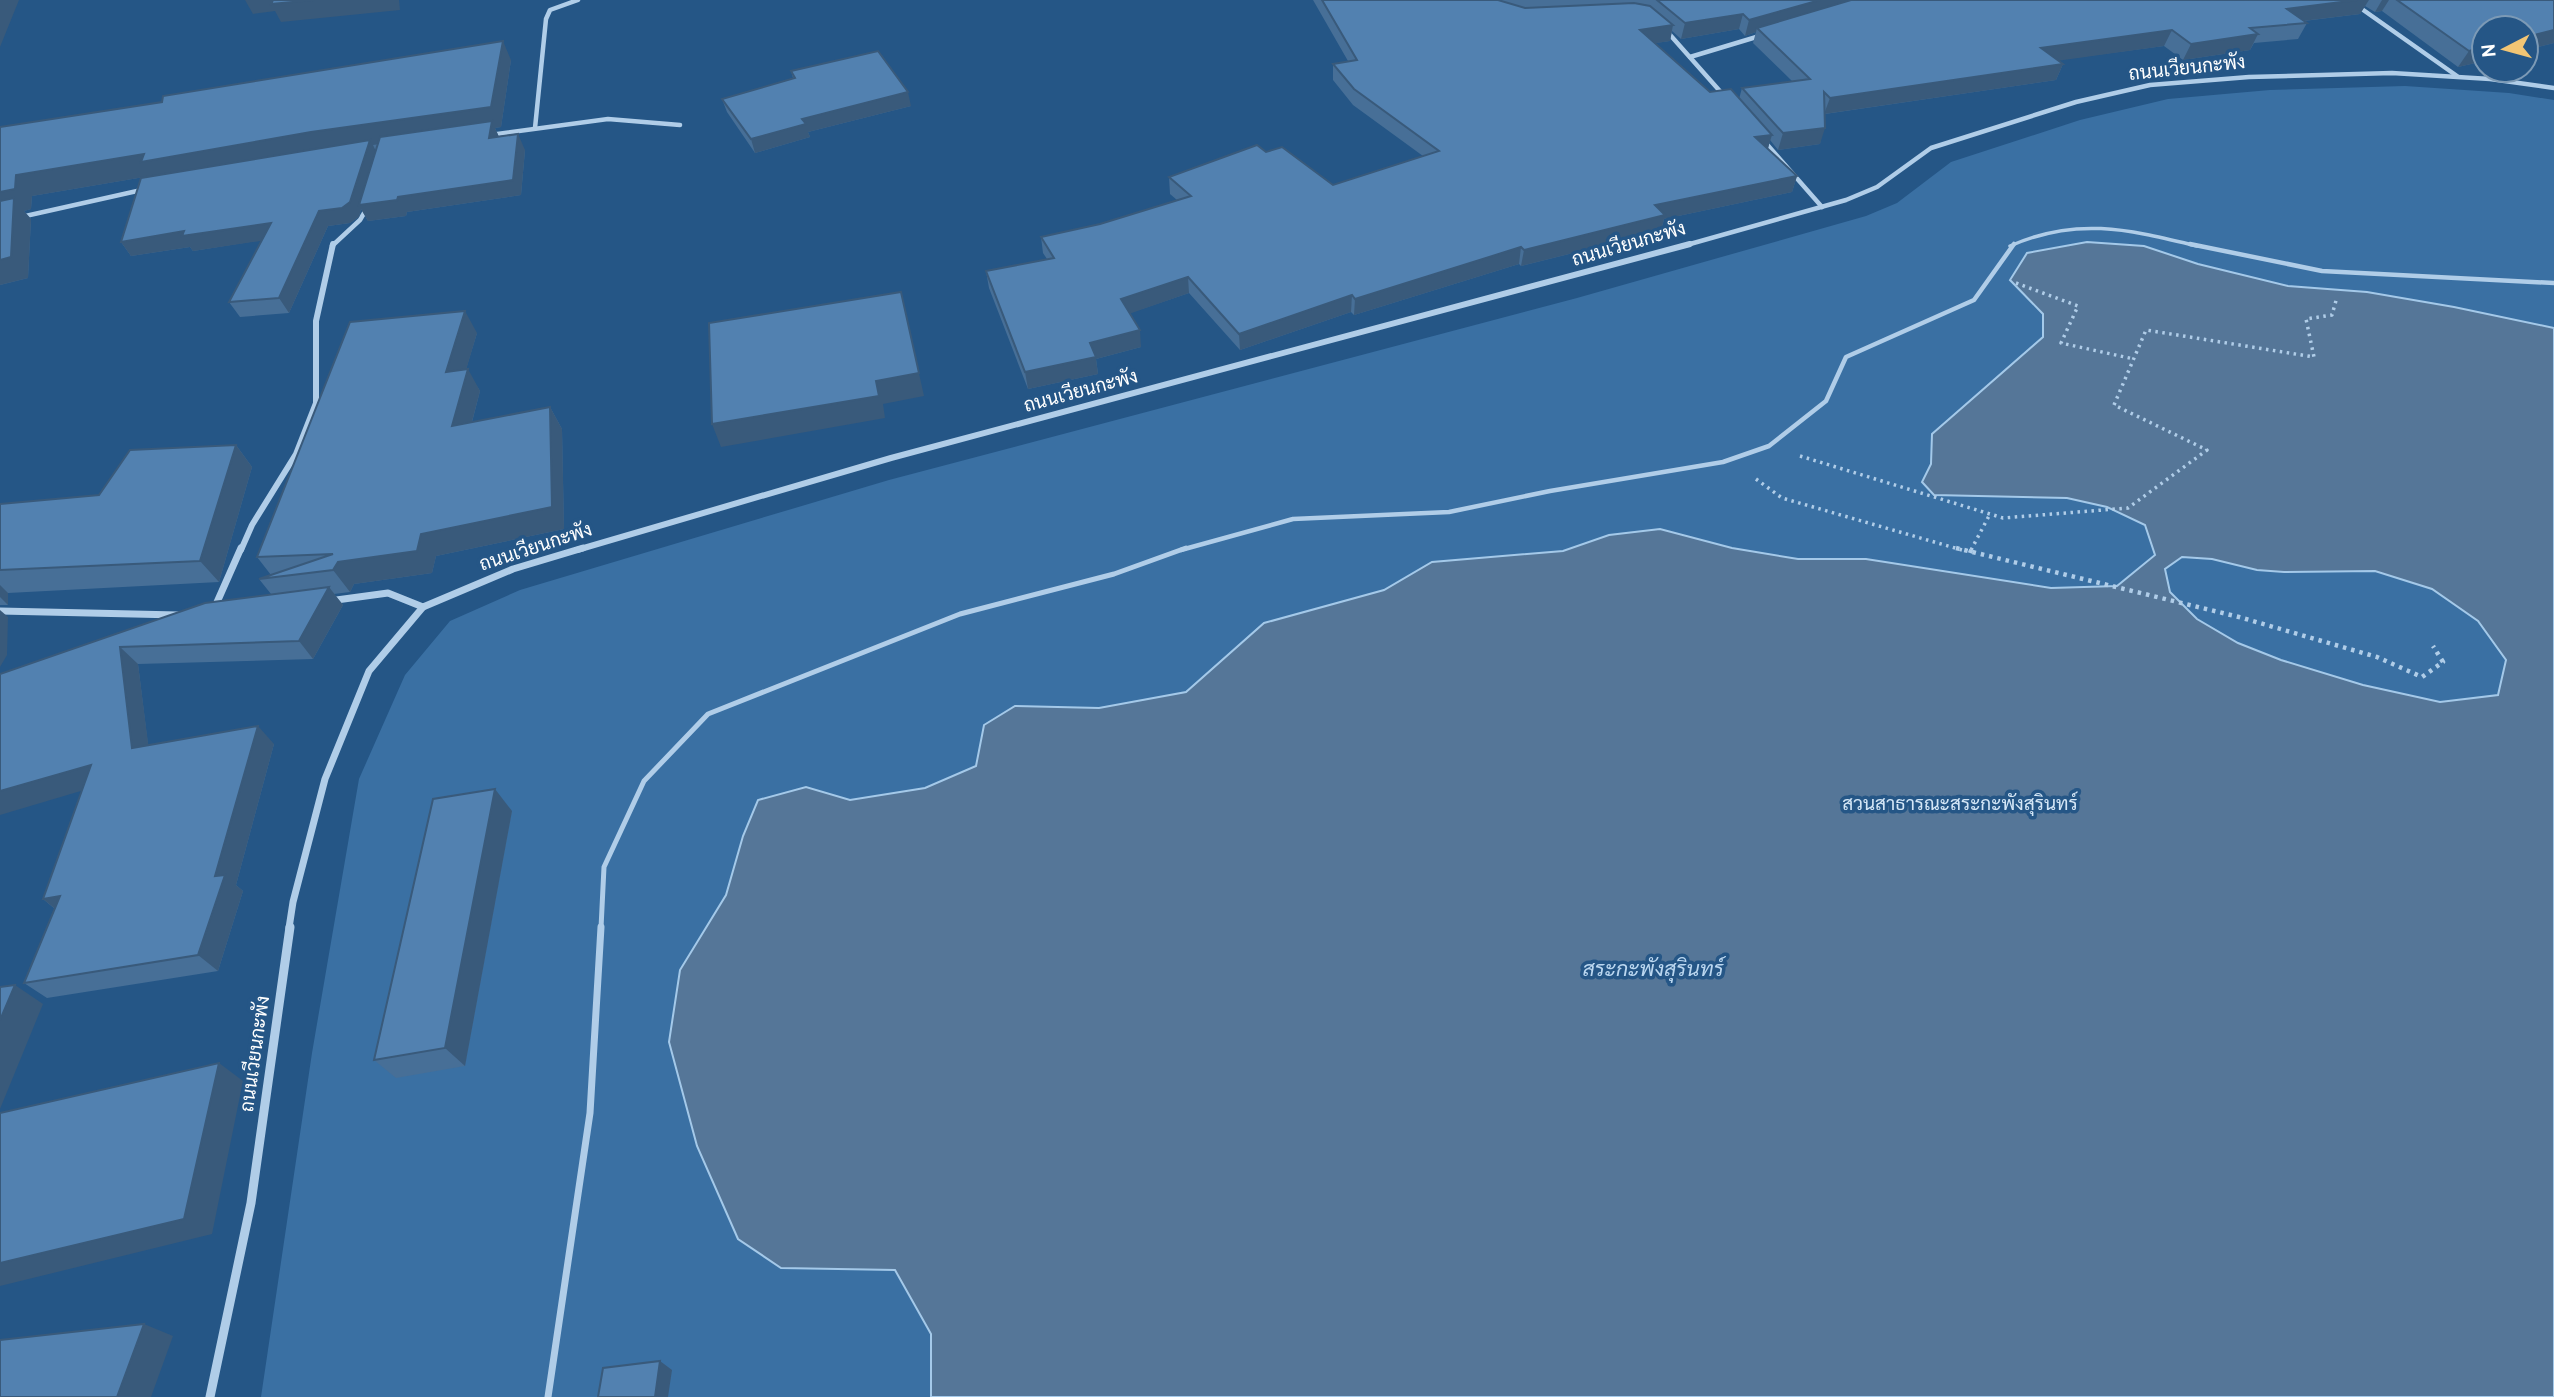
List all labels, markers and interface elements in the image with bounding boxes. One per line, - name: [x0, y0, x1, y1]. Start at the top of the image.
- north arrow: [2470, 14, 2540, 84]
- text: N: [2477, 43, 2503, 59]
- street label: ถนนเวียนกะพัง: [2127, 49, 2247, 87]
- street label: ถนนเวียนกะพัง: [1569, 215, 1689, 273]
- street label: ถนนเวียนกะพัง: [1021, 363, 1141, 419]
- street label: ถนนเวียนกะพัง: [476, 517, 595, 578]
- park label: สวนสาธารณะสระกะพังสุรินทร์: [1842, 791, 2078, 817]
- water label: สระกะพังสุรินทร์: [1582, 955, 1727, 984]
- street label: ถนนเวียนกะพัง: [234, 994, 276, 1114]

